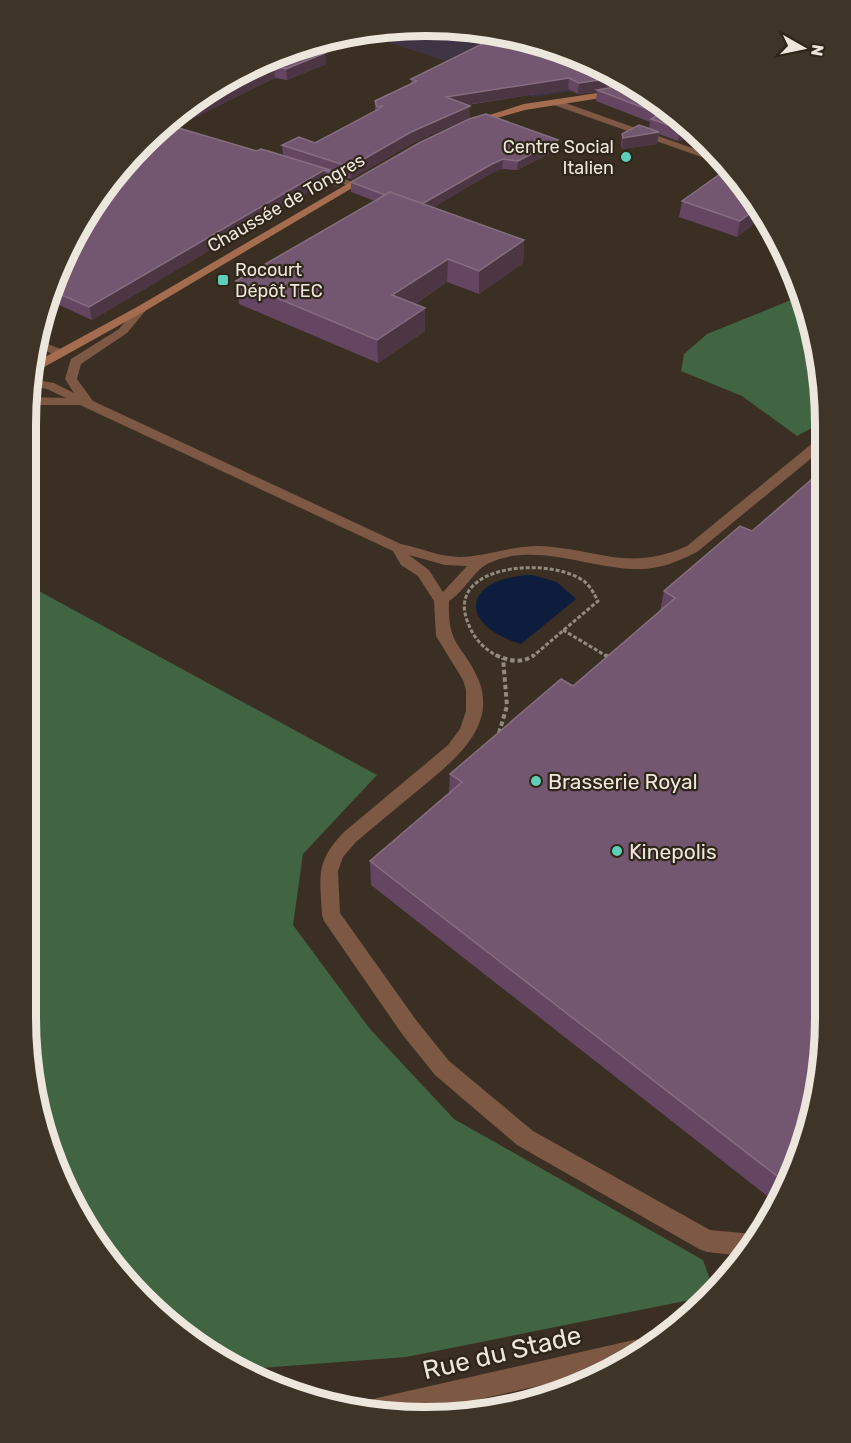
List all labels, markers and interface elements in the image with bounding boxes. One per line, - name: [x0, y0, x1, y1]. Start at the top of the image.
- north arrow: [773, 18, 833, 78]
- text: N: [807, 43, 828, 57]
- place label: Centre Social Italien: [503, 136, 614, 179]
- street label: Chaussée de Tongres: [203, 149, 369, 257]
- marker: Centre Social Italien: [619, 150, 633, 164]
- place label: Rocourt Dépôt TEC: [235, 259, 323, 302]
- marker: Rocourt Dépôt TEC: [216, 273, 230, 287]
- place label: Brasserie Royal: [548, 769, 698, 794]
- marker: Brasserie Royal: [529, 774, 543, 788]
- place label: Kinepolis: [629, 839, 717, 864]
- marker: Kinepolis: [610, 844, 624, 858]
- street label: Rue du Stade: [420, 1320, 584, 1386]

